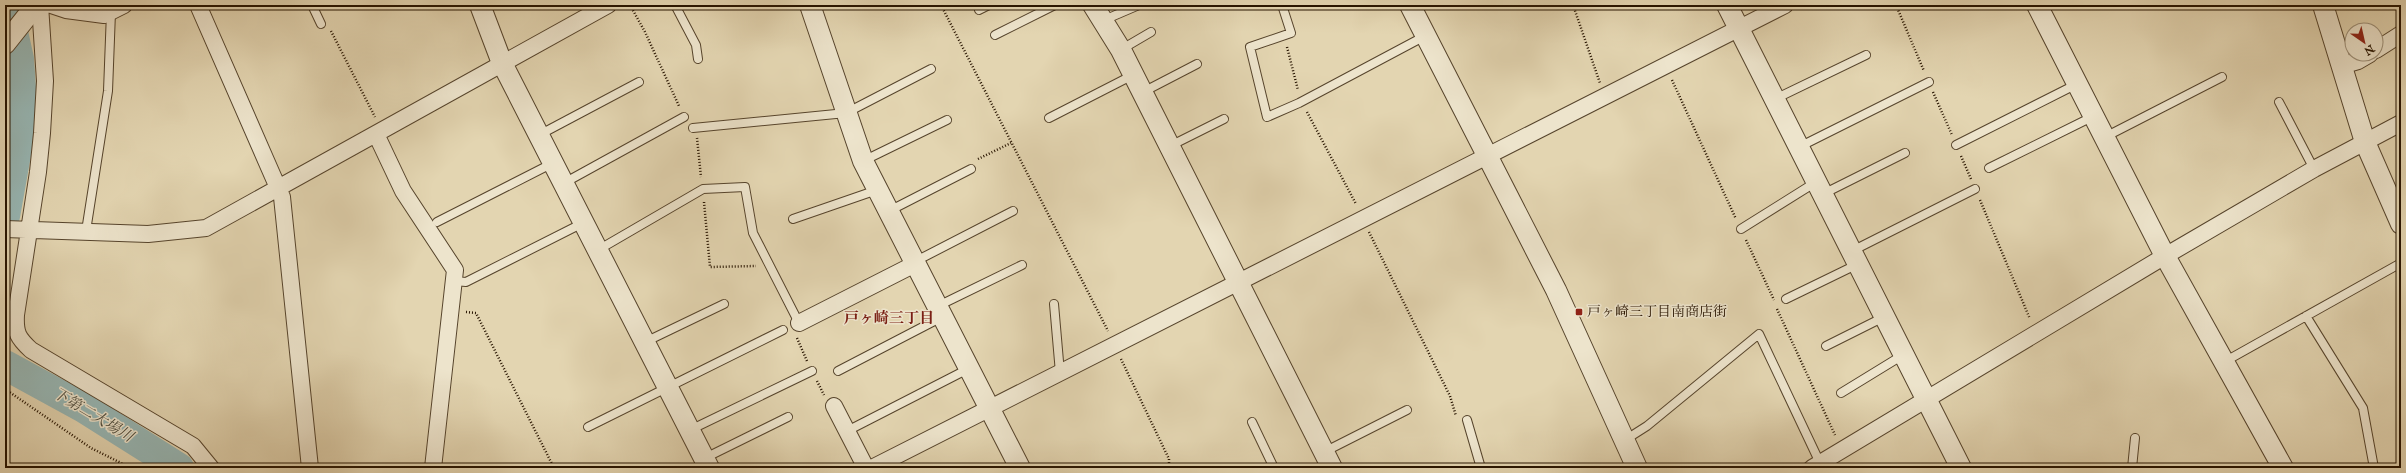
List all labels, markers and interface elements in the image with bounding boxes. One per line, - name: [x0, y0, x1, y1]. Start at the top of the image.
- north arrow: [2344, 22, 2384, 62]
- text: N: [2361, 40, 2378, 58]
- place label: 戸ヶ崎三丁目南商店街: [1587, 303, 1727, 321]
- marker: 戸ヶ崎三丁目南商店街: [1574, 307, 1584, 317]
- district label: 戸ヶ崎三丁目: [844, 309, 934, 328]
- water label: 下第二大場川: [50, 384, 138, 447]

